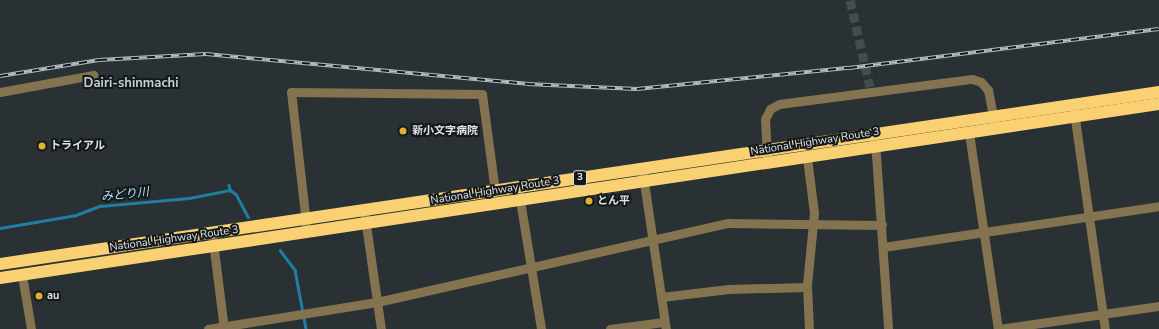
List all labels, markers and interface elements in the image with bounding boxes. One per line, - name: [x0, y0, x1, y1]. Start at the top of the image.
- district label: Dairi-shinmachi: [84, 75, 178, 91]
- place label: 新小文字病院: [412, 124, 478, 138]
- marker: 新小文字病院: [397, 125, 409, 137]
- street label: National Highway Route 3: [750, 125, 880, 159]
- place label: トライアル: [50, 139, 105, 153]
- marker: トライアル: [37, 141, 47, 151]
- road number: 3: [573, 170, 587, 186]
- street label: National Highway Route 3: [430, 174, 560, 208]
- water label: みどり川: [100, 185, 150, 205]
- place label: とん平: [597, 194, 630, 208]
- marker: とん平: [584, 196, 594, 206]
- street label: National Highway Route 3: [109, 223, 239, 255]
- place label: au: [47, 289, 59, 303]
- marker: au: [34, 291, 44, 301]

